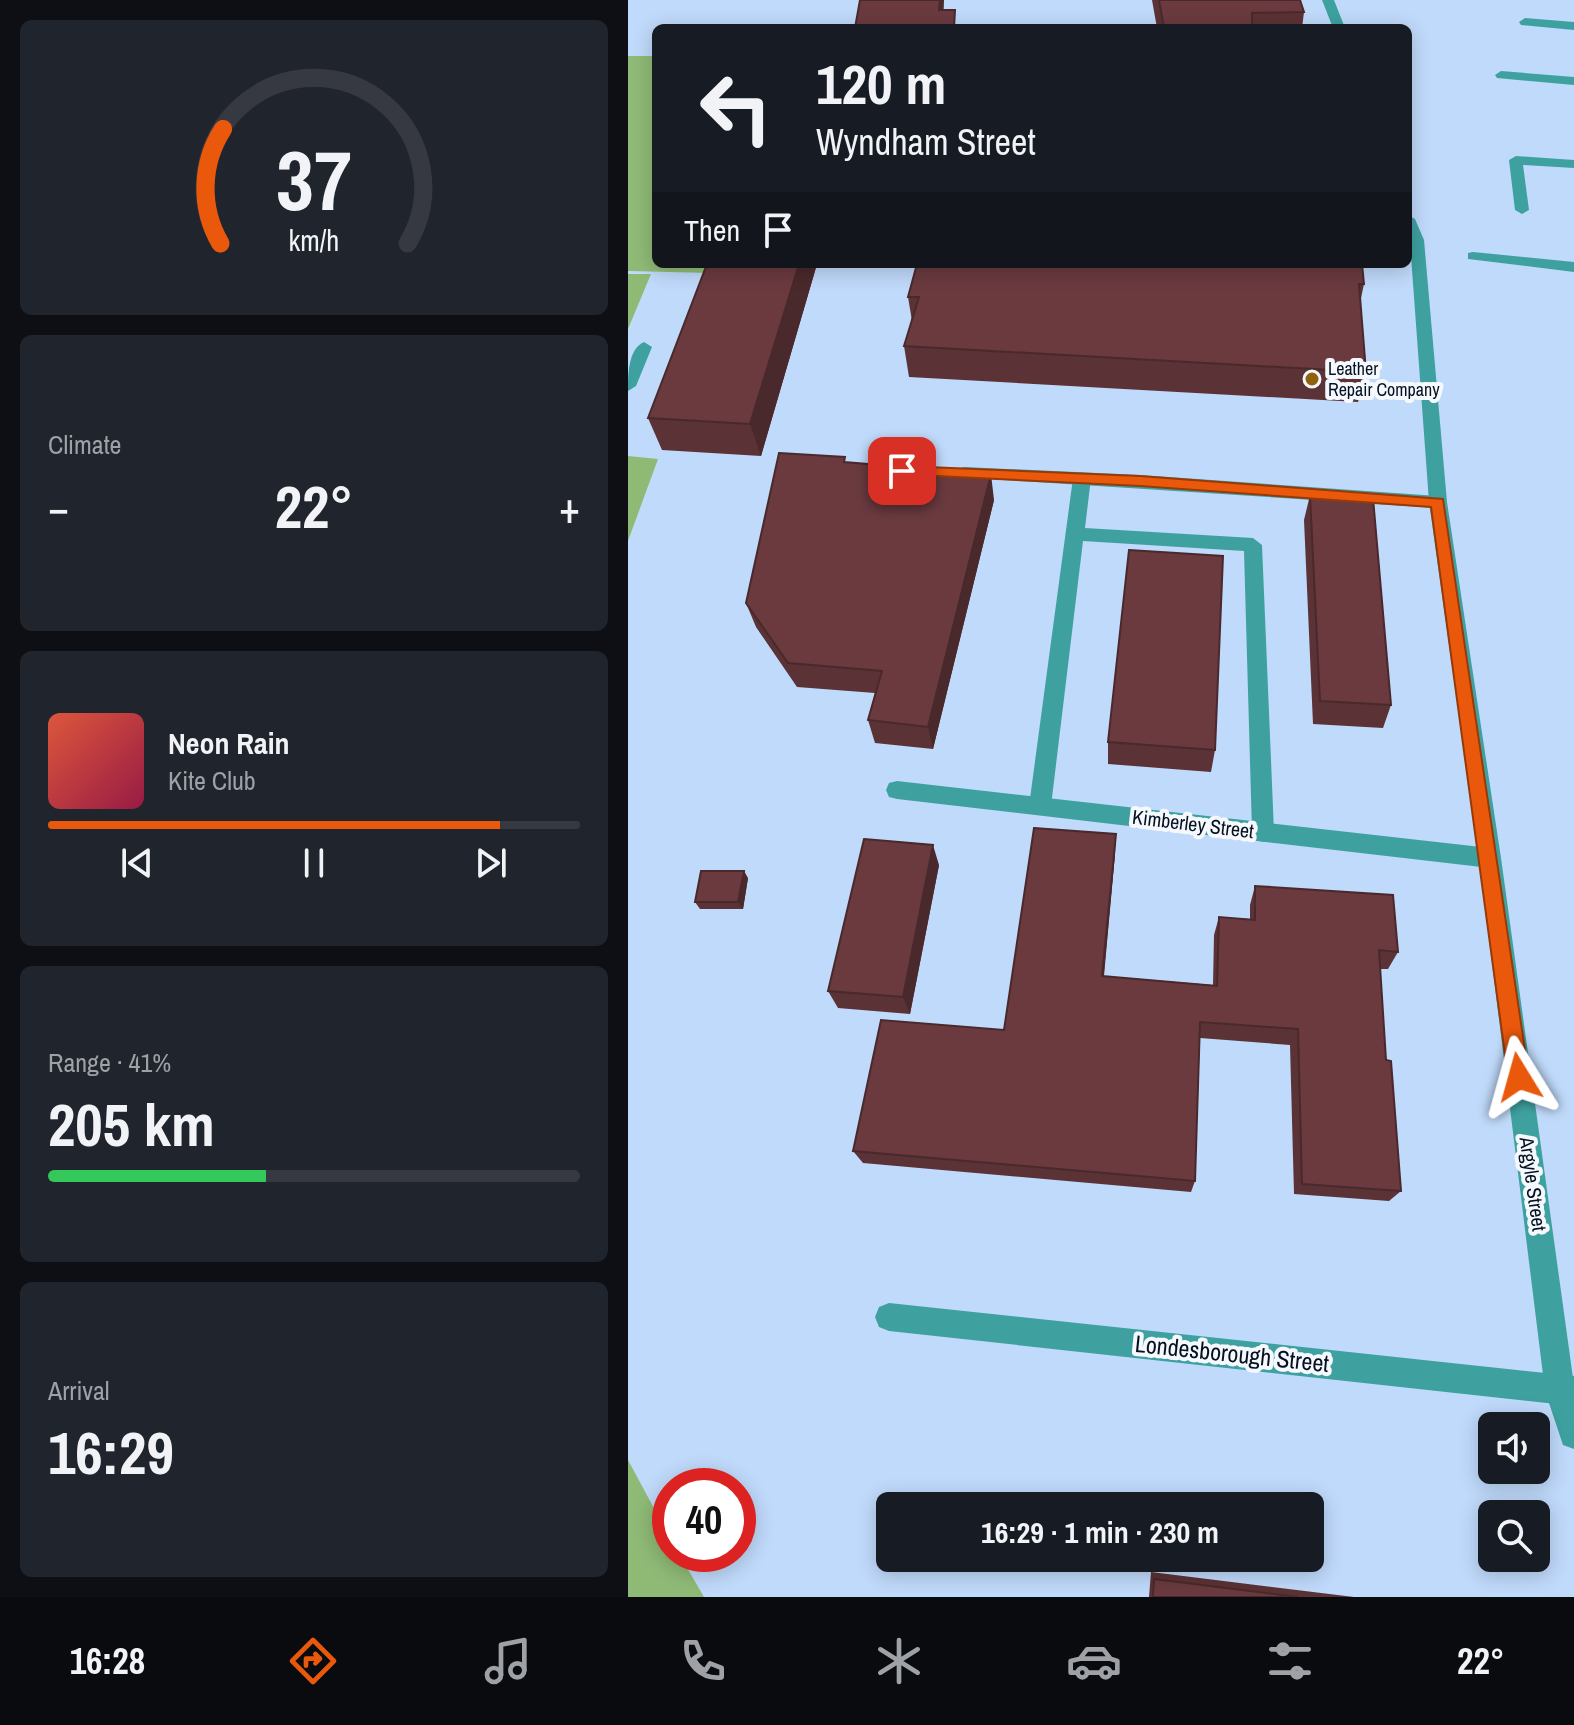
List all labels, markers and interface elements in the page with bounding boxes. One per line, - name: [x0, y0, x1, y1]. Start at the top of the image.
- text: 120 m: [816, 46, 946, 121]
- icon: left: [684, 56, 788, 160]
- text: Wyndham Street: [816, 118, 1036, 166]
- text: 37: [276, 123, 352, 235]
- icon: arrive: [756, 208, 800, 252]
- text: Then: [684, 210, 740, 250]
- text: km/h: [289, 221, 339, 260]
- place label: Leather Repair Company: [1328, 356, 1440, 402]
- marker: Leather Repair Company: [1303, 370, 1321, 388]
- text: Climate: [48, 427, 121, 462]
- pin: [868, 437, 936, 505]
- icon: arrive: [880, 449, 924, 493]
- text: 22°: [275, 466, 353, 547]
- text: −: [48, 477, 69, 537]
- text: +: [559, 477, 580, 537]
- text: Neon Rain: [168, 723, 290, 763]
- text: Kite Club: [168, 763, 256, 798]
- street label: Kimberley Street: [1131, 803, 1256, 844]
- icon: previous: [115, 841, 159, 885]
- icon: pause: [292, 841, 336, 885]
- icon: next: [469, 841, 513, 885]
- position arrow: [1477, 1035, 1561, 1119]
- text: Range · 41%: [48, 1045, 171, 1080]
- text: 205 km: [48, 1084, 215, 1165]
- street label: Argyle Street: [1513, 1134, 1554, 1233]
- street label: Londesborough Street: [1134, 1327, 1331, 1379]
- text: Arrival: [48, 1373, 110, 1408]
- text: 16:29: [48, 1412, 174, 1493]
- map controls: [1478, 1412, 1550, 1572]
- button: sound: [1478, 1412, 1550, 1484]
- speed limit sign: 40: [652, 1468, 756, 1572]
- button: search: [1478, 1500, 1550, 1572]
- text: 16:29 · 1 min · 230 m: [981, 1512, 1219, 1552]
- icon: directions: [285, 1633, 341, 1689]
- icon: music: [480, 1633, 536, 1689]
- icon: phone: [675, 1633, 731, 1689]
- icon: climate: [871, 1633, 927, 1689]
- icon: car: [1066, 1633, 1122, 1689]
- icon: filters: [1262, 1633, 1318, 1689]
- text: 16:28: [70, 1637, 145, 1685]
- text: 22°: [1457, 1637, 1504, 1685]

